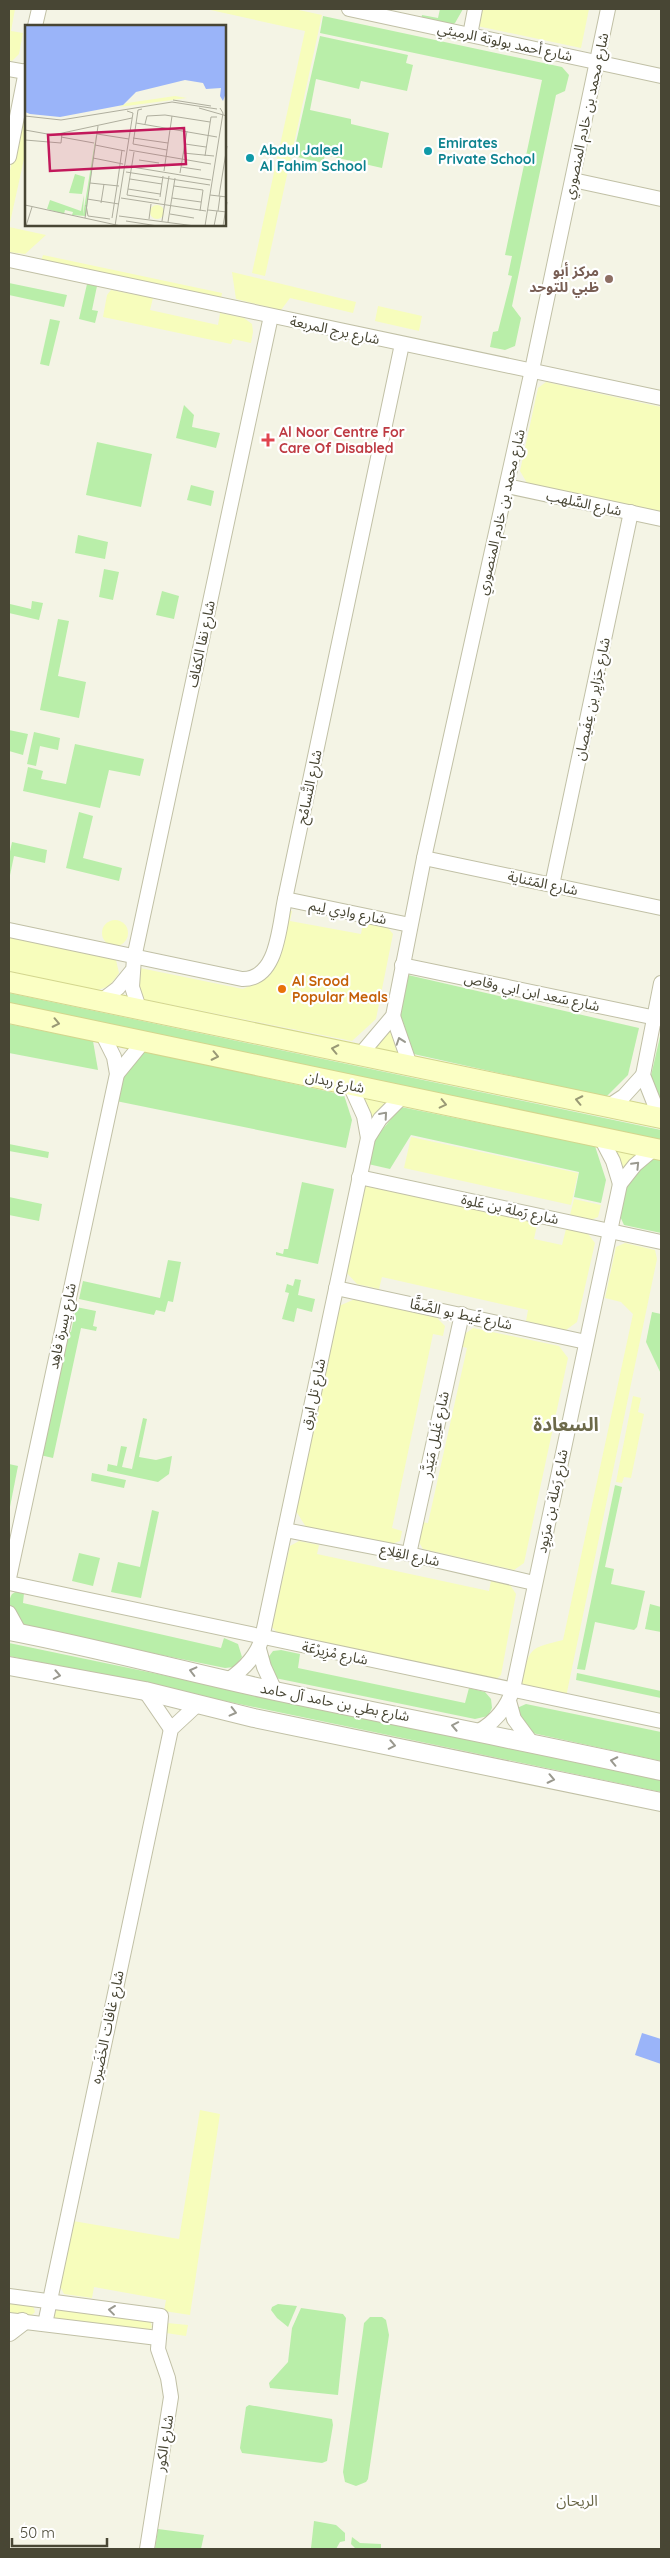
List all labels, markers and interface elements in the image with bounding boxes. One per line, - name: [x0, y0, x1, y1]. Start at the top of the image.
- street label: شارع أحمد بولوتة الرميثي: [435, 19, 574, 67]
- inset map: [25, 25, 226, 226]
- street label: شارع محمد بن خادم المنصوري: [560, 31, 615, 201]
- place label: Emirates Private School: [438, 134, 535, 168]
- place label: Abdul Jaleel Al Fahim School: [260, 141, 366, 175]
- marker: Emirates Private School: [422, 145, 434, 157]
- marker: Abdul Jaleel Al Fahim School: [244, 152, 256, 164]
- place label: مركز أبو ظبي للتوحد: [529, 262, 599, 298]
- marker: مركز أبو ظبي للتوحد: [603, 273, 615, 285]
- street label: شارع برج المربعة: [288, 312, 382, 350]
- place label: Al Noor Centre For Care Of Disabled: [279, 423, 405, 457]
- street label: شارع محمد بن خادم المنصوري: [473, 427, 531, 597]
- marker: Al Noor Centre For Care Of Disabled: [261, 433, 275, 447]
- street label: شارع السَّلهب: [544, 486, 623, 522]
- street label: شارع نقا الكفاف: [183, 599, 221, 690]
- street label: شارع جَزايِر بن عِفَيصان: [570, 636, 616, 763]
- street label: شارع التَّسامُح: [292, 748, 328, 826]
- street label: شارع المَثناية: [506, 867, 580, 901]
- street label: شارع وادِي لِيم: [307, 896, 388, 931]
- street label: شارع سَعد ابن ابي وقاص: [462, 969, 601, 1017]
- place label: Al Srood Popular Meals: [292, 972, 388, 1006]
- marker: Al Srood Popular Meals: [276, 983, 288, 995]
- one-way arrow: [52, 1017, 61, 1028]
- one-way arrow: [396, 1037, 406, 1046]
- one-way arrow: [330, 1045, 339, 1055]
- one-way arrow: [211, 1050, 220, 1061]
- street label: شارع ربدان: [303, 1067, 366, 1099]
- one-way arrow: [575, 1096, 584, 1106]
- one-way arrow: [439, 1098, 447, 1109]
- one-way arrow: [378, 1111, 387, 1120]
- one-way arrow: [630, 1162, 639, 1171]
- street label: شارع رَملة بن عَلوة: [459, 1190, 560, 1230]
- street label: شارع يِسرة فاهِد: [44, 1281, 82, 1371]
- street label: شارع غَيط بو الصَّقَّا: [408, 1292, 514, 1336]
- street label: شارع تل ابرق: [297, 1357, 331, 1432]
- street label: شارع غَلِيل مَيَدَّر: [417, 1390, 455, 1480]
- district label: السعادة: [533, 1412, 599, 1436]
- street label: شارع رَملة بن مرَيوِد: [532, 1447, 574, 1555]
- street label: شارع القِلاع: [378, 1540, 441, 1572]
- street label: شارع مْزِيرْعَة: [300, 1637, 370, 1671]
- one-way arrow: [190, 1667, 198, 1677]
- one-way arrow: [52, 1669, 61, 1679]
- street label: شارع بطي بن حامد آل حامد: [258, 1679, 411, 1728]
- one-way arrow: [228, 1707, 236, 1717]
- one-way arrow: [450, 1722, 459, 1732]
- one-way arrow: [387, 1740, 396, 1750]
- one-way arrow: [609, 1756, 618, 1767]
- one-way arrow: [546, 1773, 555, 1784]
- street label: شارع غافات الخَضَيره: [86, 1969, 130, 2086]
- one-way arrow: [108, 2305, 116, 2316]
- street label: شارع الكور: [150, 2413, 179, 2474]
- district label: الريحان: [556, 2491, 598, 2510]
- scale bar: [12, 2516, 108, 2548]
- text: 50 m: [20, 2523, 55, 2542]

